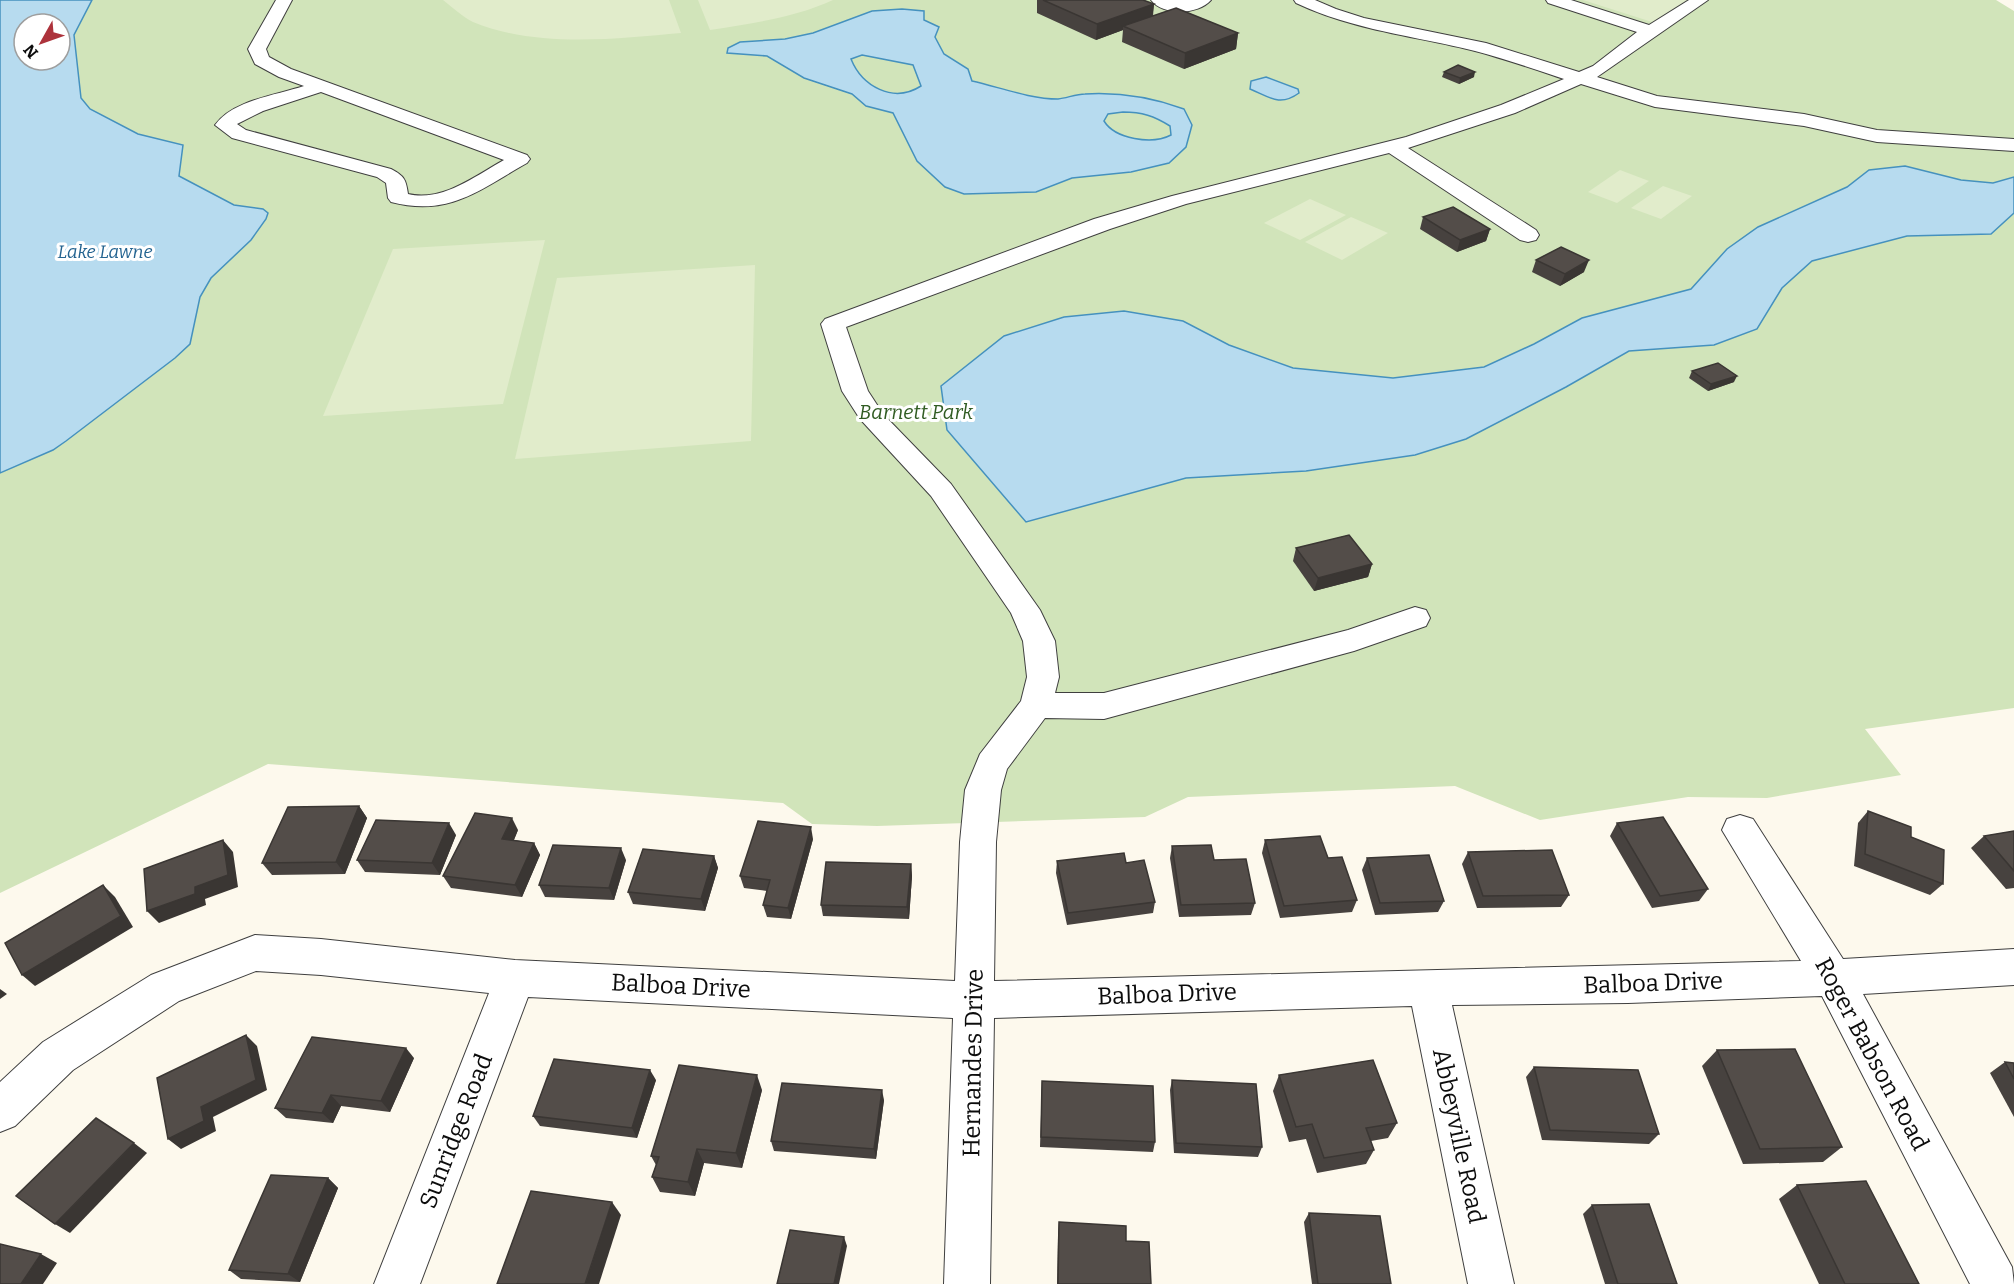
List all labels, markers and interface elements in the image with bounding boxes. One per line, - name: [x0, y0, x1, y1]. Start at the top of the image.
- north arrow: [12, 12, 72, 72]
- text: N: [20, 40, 42, 62]
- water label: Lake Lawne: [58, 241, 152, 263]
- park label: Barnett Park: [859, 400, 973, 424]
- street label: Roger Babson Road: [1809, 953, 1935, 1155]
- street label: Balboa Drive: [1583, 967, 1723, 999]
- street label: Balboa Drive: [610, 968, 752, 1004]
- street label: Hernandes Drive: [957, 969, 989, 1157]
- street label: Balboa Drive: [1097, 978, 1237, 1010]
- street label: Abbeyville Road: [1427, 1046, 1491, 1226]
- street label: Sunridge Road: [414, 1050, 498, 1212]

